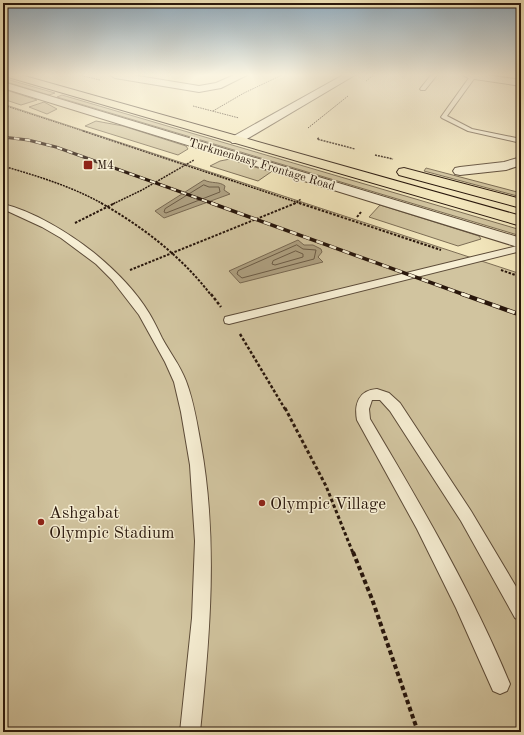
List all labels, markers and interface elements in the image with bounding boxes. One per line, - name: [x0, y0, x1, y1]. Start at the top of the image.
- street label: Turkmenbasy Frontage Road: [187, 137, 336, 193]
- marker: M4: [82, 159, 94, 171]
- place label: M4: [97, 160, 114, 172]
- place label: Olympic Village: [270, 496, 386, 513]
- marker: Olympic Village: [257, 498, 267, 508]
- place label: Ashgabat Olympic Stadium: [49, 505, 175, 542]
- marker: Ashgabat Olympic Stadium: [36, 517, 46, 527]

